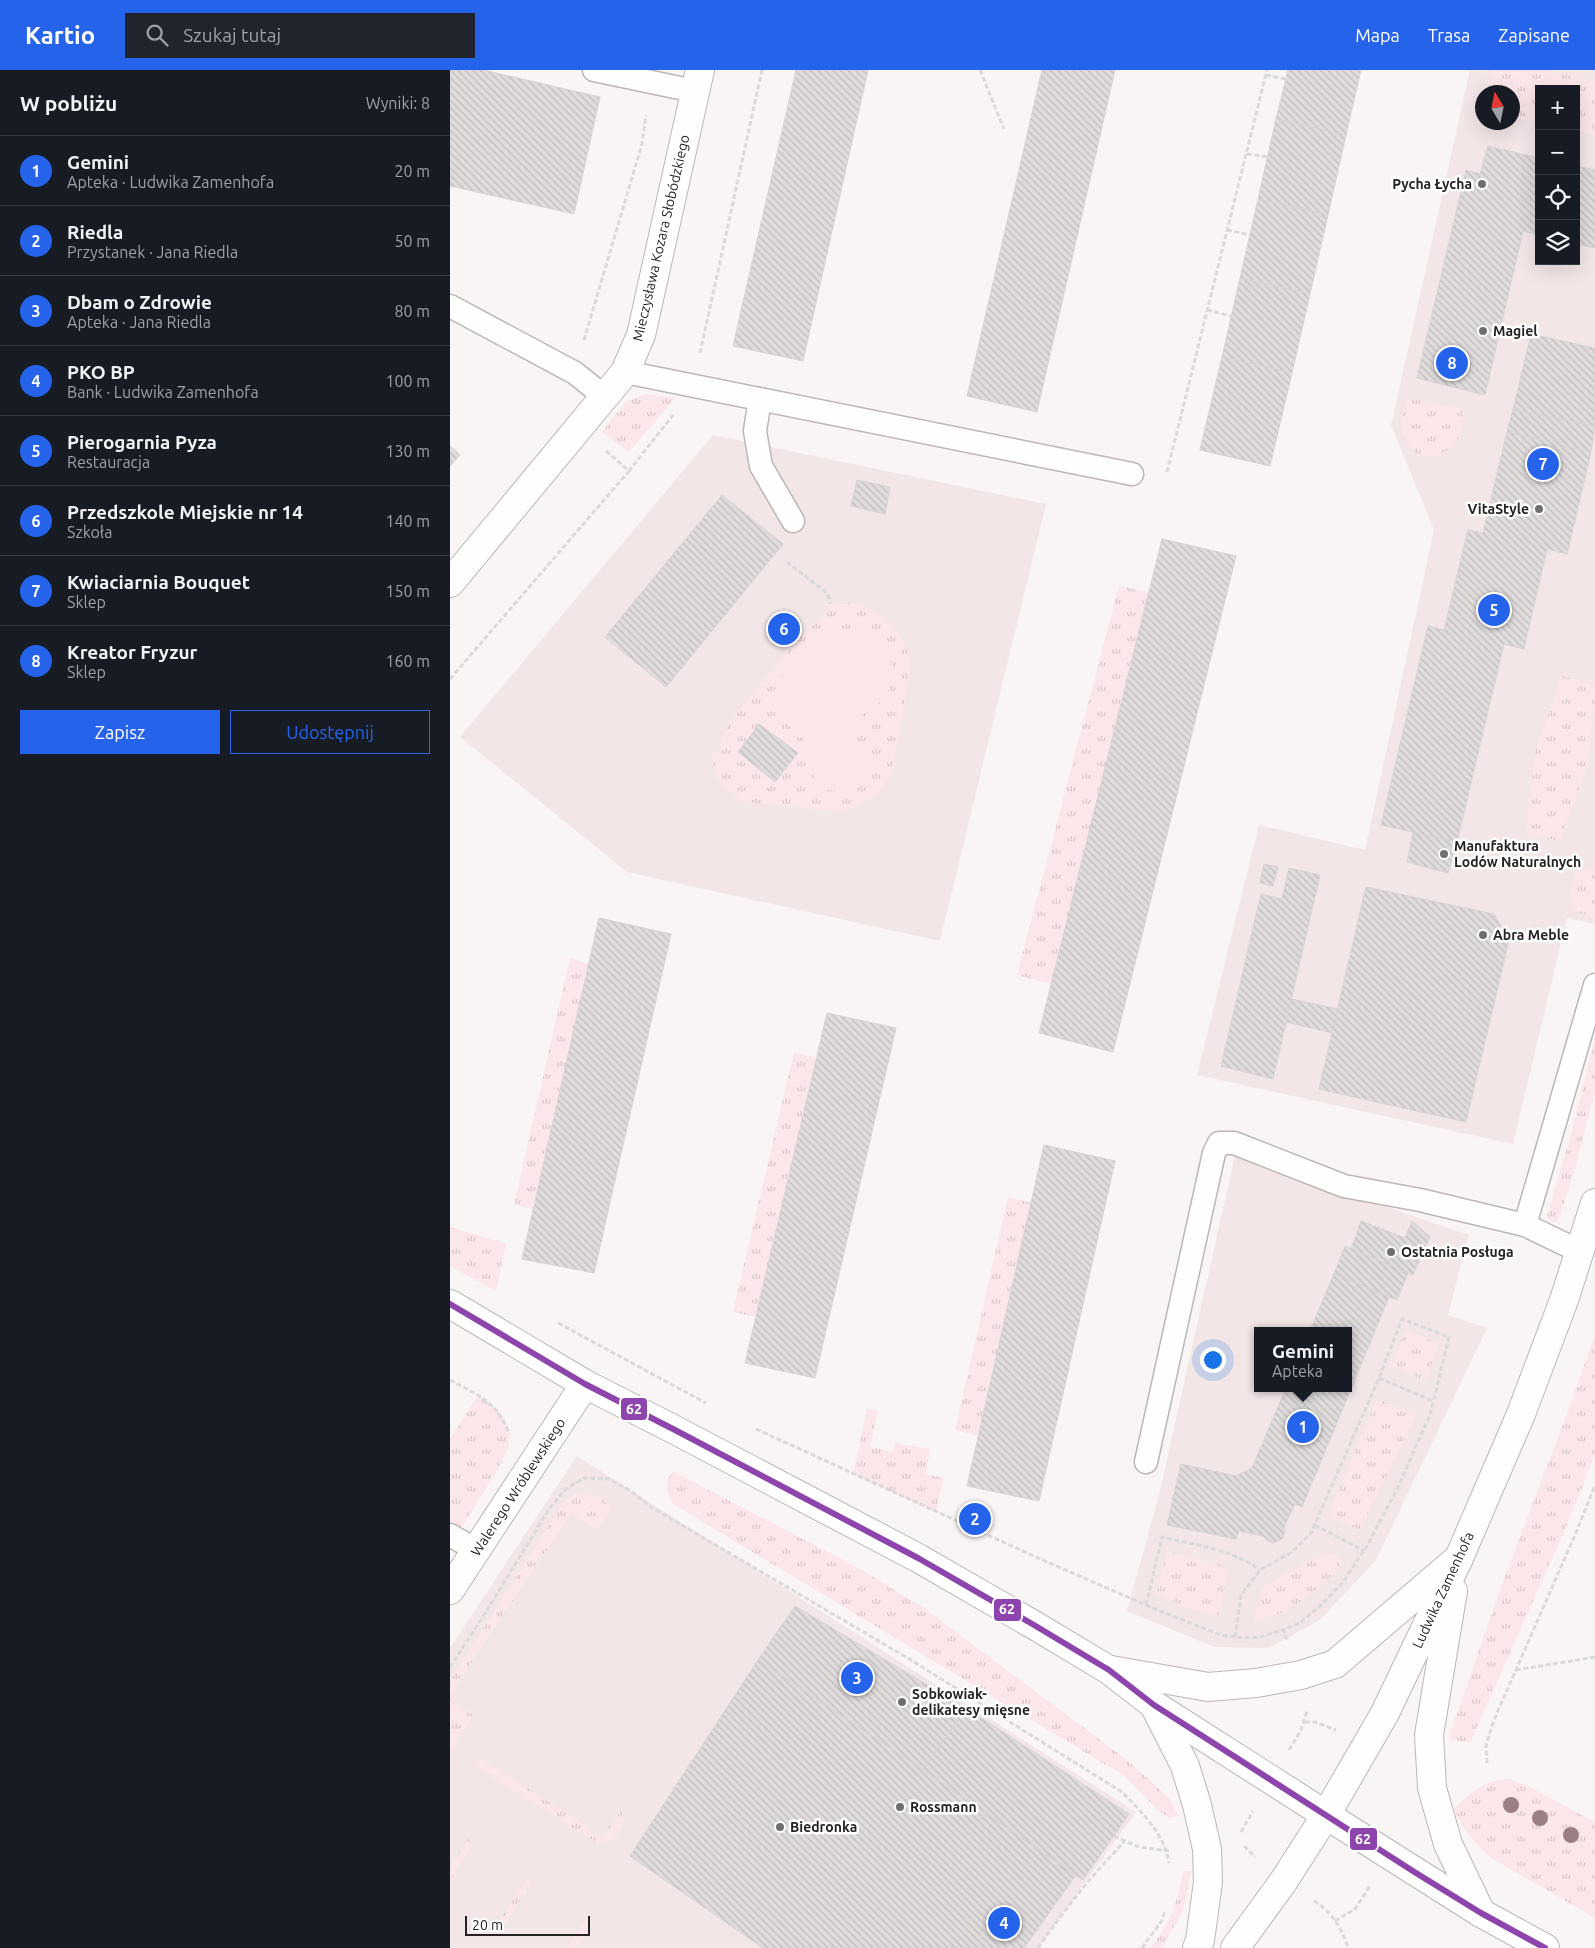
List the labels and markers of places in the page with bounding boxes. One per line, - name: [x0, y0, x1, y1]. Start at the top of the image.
- place label: Pycha Łycha: [1392, 176, 1472, 192]
- marker: Pycha Łycha: [1476, 178, 1488, 190]
- place label: Magiel: [1493, 323, 1538, 339]
- marker: Magiel: [1477, 325, 1489, 337]
- pin: 8: [1436, 344, 1468, 382]
- pin: 7: [1527, 445, 1559, 483]
- place label: VitaStyle: [1468, 501, 1529, 517]
- marker: VitaStyle: [1533, 503, 1545, 515]
- pin: 5: [1478, 591, 1510, 629]
- pin: 6: [768, 610, 800, 648]
- place label: Manufaktura Lodów Naturalnych: [1454, 838, 1581, 870]
- marker: Manufaktura Lodów Naturalnych: [1438, 848, 1450, 860]
- place label: Abra Meble: [1493, 927, 1569, 943]
- marker: Abra Meble: [1477, 929, 1489, 941]
- place label: Ostatnia Posługa: [1401, 1244, 1514, 1260]
- marker: Ostatnia Posługa: [1385, 1246, 1397, 1258]
- pin: 1: [1287, 1408, 1319, 1446]
- pin: 2: [959, 1500, 991, 1538]
- pin: 3: [841, 1659, 873, 1697]
- place label: Sobkowiak- delikatesy mięsne: [912, 1686, 1030, 1719]
- marker: Sobkowiak- delikatesy mięsne: [896, 1696, 908, 1708]
- place label: Rossmann: [910, 1799, 977, 1815]
- marker: Rossmann: [894, 1801, 906, 1813]
- place label: Biedronka: [790, 1819, 857, 1835]
- marker: Biedronka: [774, 1821, 786, 1833]
- pin: 4: [988, 1904, 1020, 1942]

